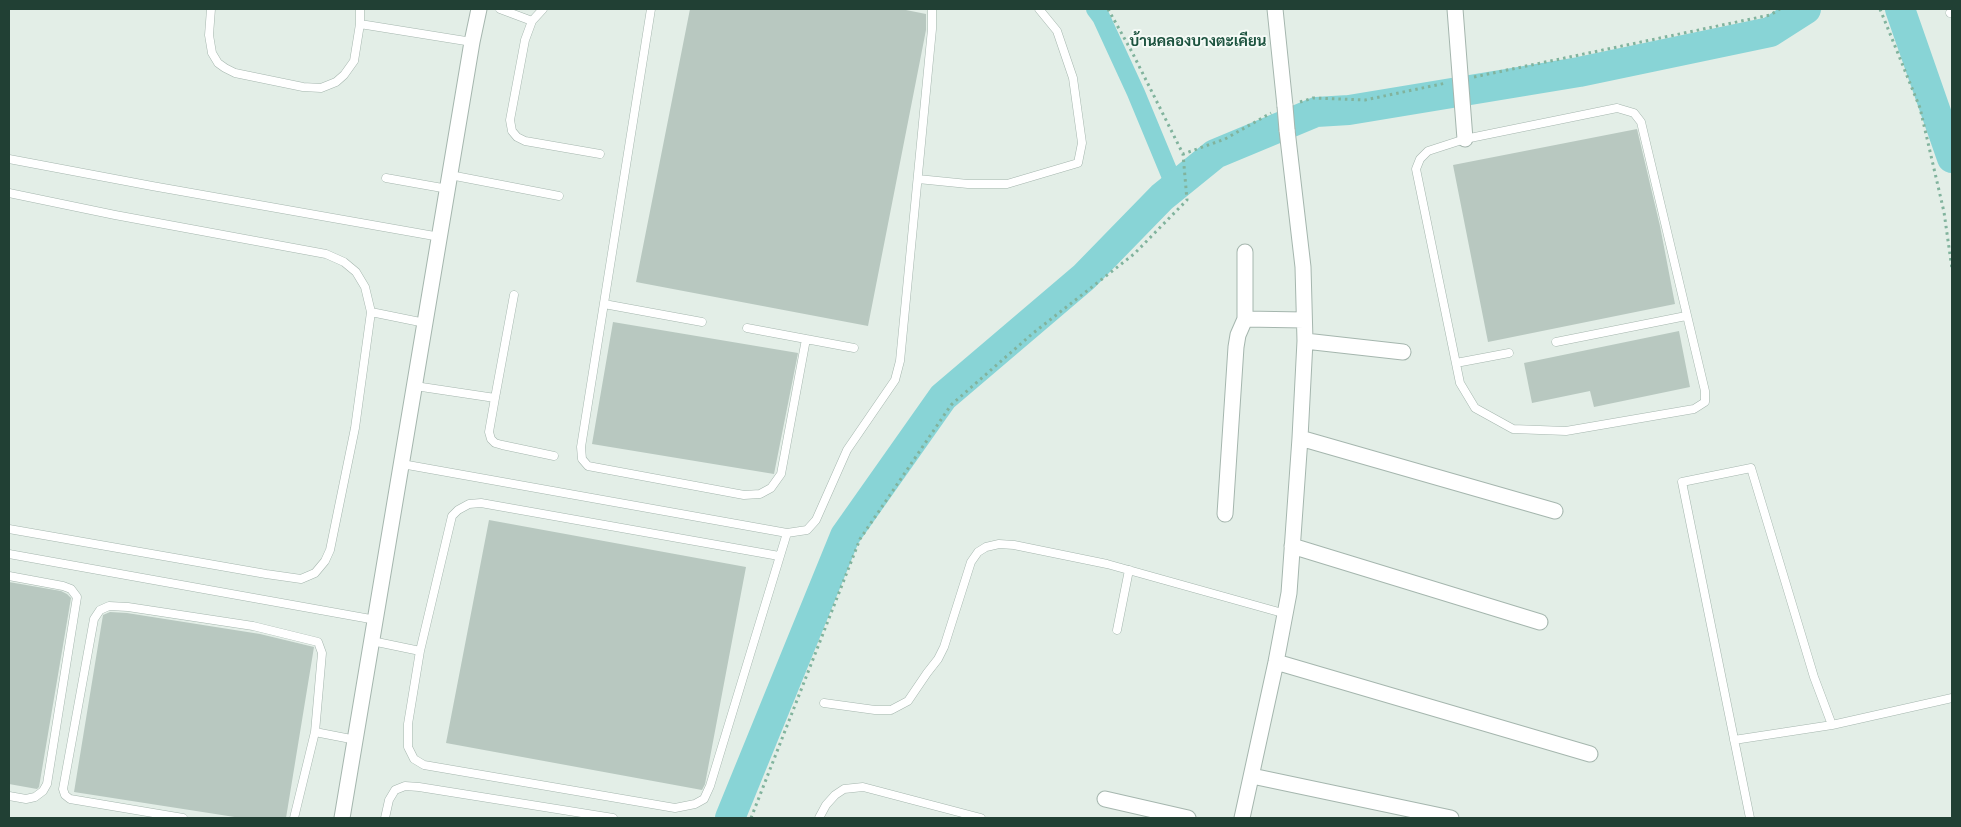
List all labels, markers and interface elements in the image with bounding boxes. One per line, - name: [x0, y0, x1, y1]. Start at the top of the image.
- district label: บ้านคลองบางตะเคียน: [1130, 33, 1266, 51]

